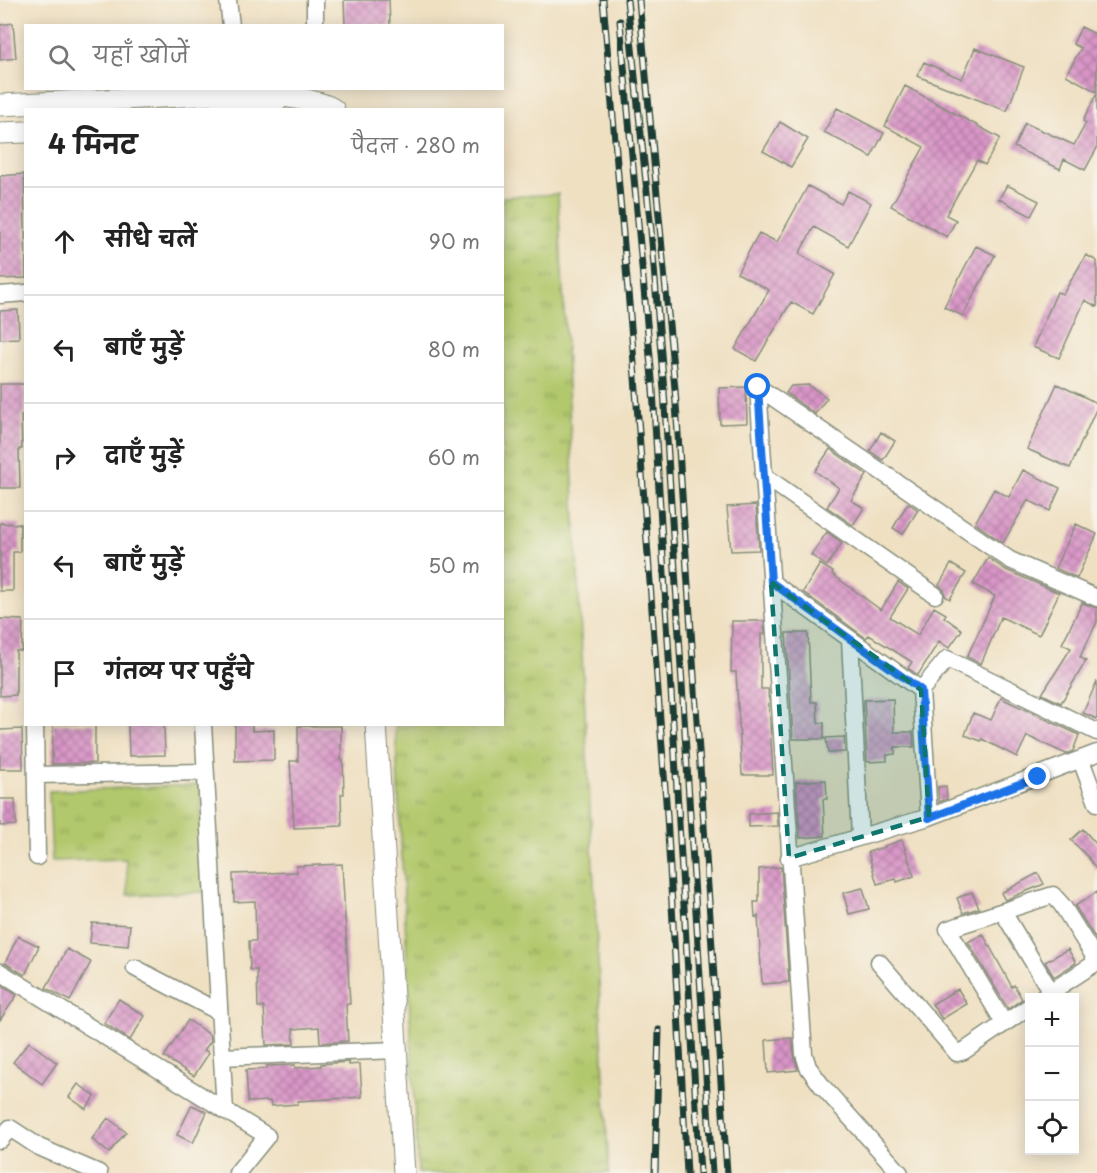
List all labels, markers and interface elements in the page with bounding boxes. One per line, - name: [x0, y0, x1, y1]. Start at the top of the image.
- search box: [24, 24, 504, 90]
- text: यहाँ खोजें: [93, 37, 189, 70]
- icon: search: [45, 41, 78, 74]
- text: 4 मिनट: [48, 124, 137, 163]
- text: पैदल · 280 m: [351, 130, 480, 160]
- text: सीधे चलें: [105, 221, 197, 254]
- icon: ahead: [48, 225, 81, 258]
- text: 90 m: [429, 226, 480, 256]
- text: बाएँ मुड़ें: [105, 329, 184, 362]
- icon: left: [48, 333, 81, 366]
- text: 80 m: [428, 334, 480, 364]
- route start: [744, 373, 770, 399]
- text: दाएँ मुड़ें: [105, 437, 183, 470]
- icon: right: [48, 441, 81, 474]
- text: 60 m: [428, 442, 480, 472]
- text: बाएँ मुड़ें: [105, 545, 184, 578]
- icon: left: [48, 549, 81, 582]
- text: 50 m: [428, 550, 480, 580]
- text: गंतव्य पर पहुँचे: [105, 653, 253, 686]
- icon: arrive: [48, 657, 81, 690]
- route end: [1024, 763, 1050, 789]
- map controls: [1025, 993, 1079, 1155]
- button: +: [1025, 993, 1079, 1047]
- button: −: [1025, 1047, 1079, 1101]
- button: locate: [1025, 1101, 1079, 1155]

